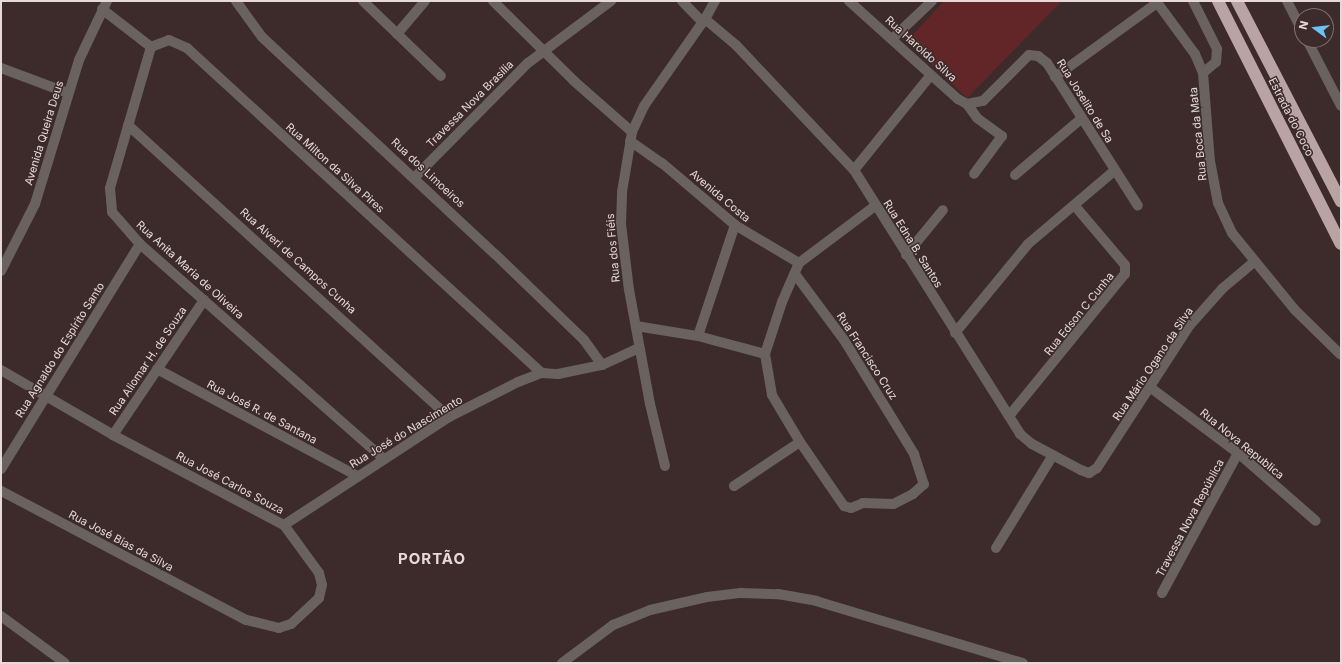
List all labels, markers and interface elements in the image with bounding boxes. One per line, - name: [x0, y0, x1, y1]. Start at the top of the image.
- north arrow: [1294, 8, 1334, 48]
- street label: Rua Haroldo Silva: [883, 13, 959, 85]
- text: N: [1296, 19, 1311, 31]
- street label: Rua Joselito de Sa: [1054, 57, 1116, 145]
- street label: Travessa Nova Brasília: [424, 58, 516, 150]
- street label: Estrada do Coco: [1266, 76, 1316, 158]
- street label: Avenida Queira Deus: [22, 79, 66, 187]
- street label: Rua Boca da Mata: [1187, 86, 1209, 182]
- street label: Rua Milton da Silva Pires: [283, 120, 387, 216]
- street label: Rua dos Limoeiros: [389, 136, 467, 210]
- street label: Avenida Costa: [687, 167, 753, 225]
- street label: Rua Edna B. Santos: [881, 198, 945, 290]
- street label: Rua Alveri de Campos Cunha: [237, 205, 359, 317]
- street label: Rua dos Fiéis: [603, 213, 623, 283]
- street label: Rua Anita Maria de Oliveira: [133, 218, 247, 322]
- street label: Rua Edson C Cunha: [1041, 270, 1117, 358]
- street label: Rua Agnaldo do Espírito Santo: [13, 280, 107, 420]
- street label: Rua Aliomar H. de Souza: [107, 304, 189, 418]
- street label: Rua Mário Ogano da Silva: [1110, 305, 1196, 423]
- street label: Rua Francisco Cruz: [834, 310, 900, 402]
- street label: Rua José R. de Santana: [205, 377, 319, 447]
- street label: Rua José do Nascimento: [347, 393, 465, 471]
- street label: Rua Nova Republica: [1197, 406, 1287, 482]
- street label: Rua José Carlos Souza: [174, 449, 286, 517]
- street label: Travessa Nova República: [1153, 457, 1227, 579]
- street label: Rua José Bias da Silva: [66, 508, 176, 574]
- district label: PORTÃO: [398, 550, 466, 568]

